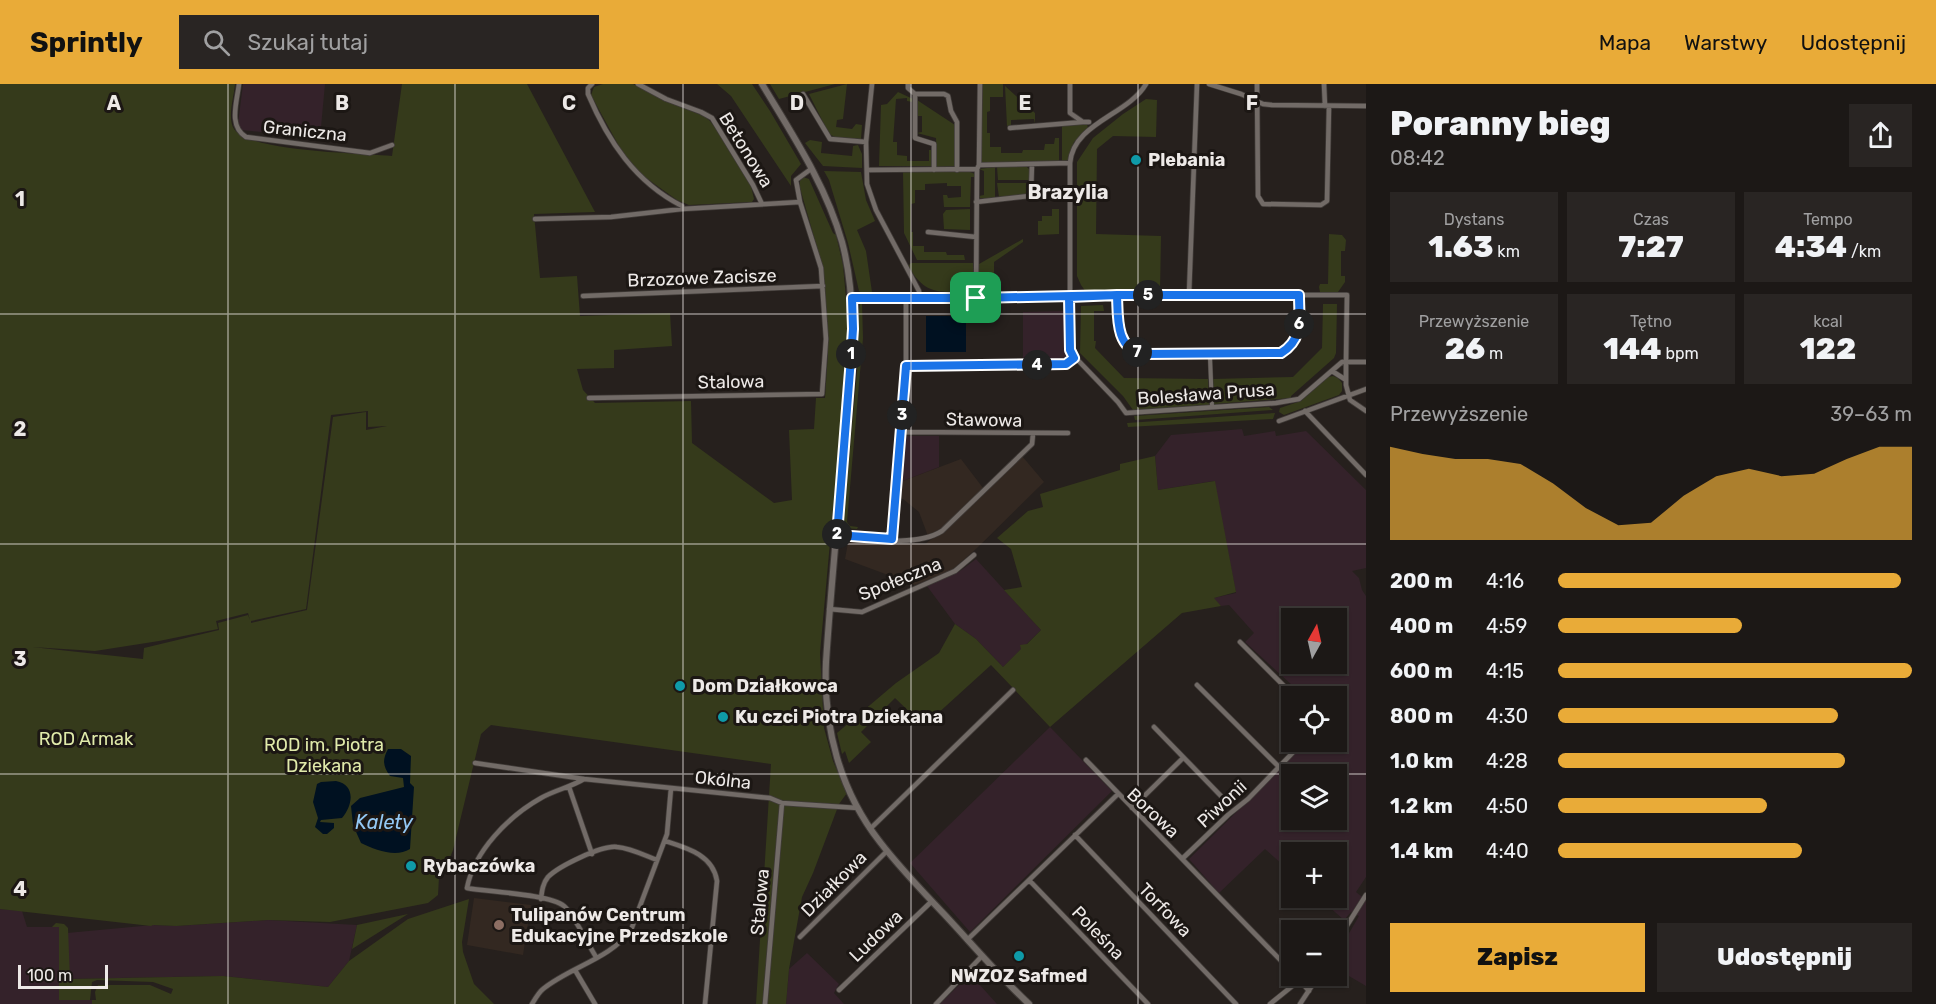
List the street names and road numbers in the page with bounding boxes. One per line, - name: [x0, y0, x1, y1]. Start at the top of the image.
- street label: Betonowa: [714, 108, 778, 192]
- street label: Graniczna: [262, 116, 348, 146]
- street label: Brzozowe Zacisze: [627, 264, 777, 292]
- street label: Stalowa: [697, 370, 765, 394]
- street label: Bolesława Prusa: [1137, 378, 1275, 410]
- street label: Stawowa: [946, 408, 1022, 432]
- street label: Społeczna: [855, 552, 945, 606]
- street label: Okólna: [694, 766, 752, 794]
- street label: Piwonii: [1193, 775, 1251, 833]
- street label: Borowa: [1122, 783, 1184, 843]
- street label: Działkowa: [797, 847, 871, 921]
- street label: Stalowa: [746, 868, 774, 936]
- street label: Torfowa: [1134, 878, 1196, 942]
- street label: Poleśna: [1067, 902, 1129, 964]
- street label: Ludowa: [845, 905, 907, 967]

